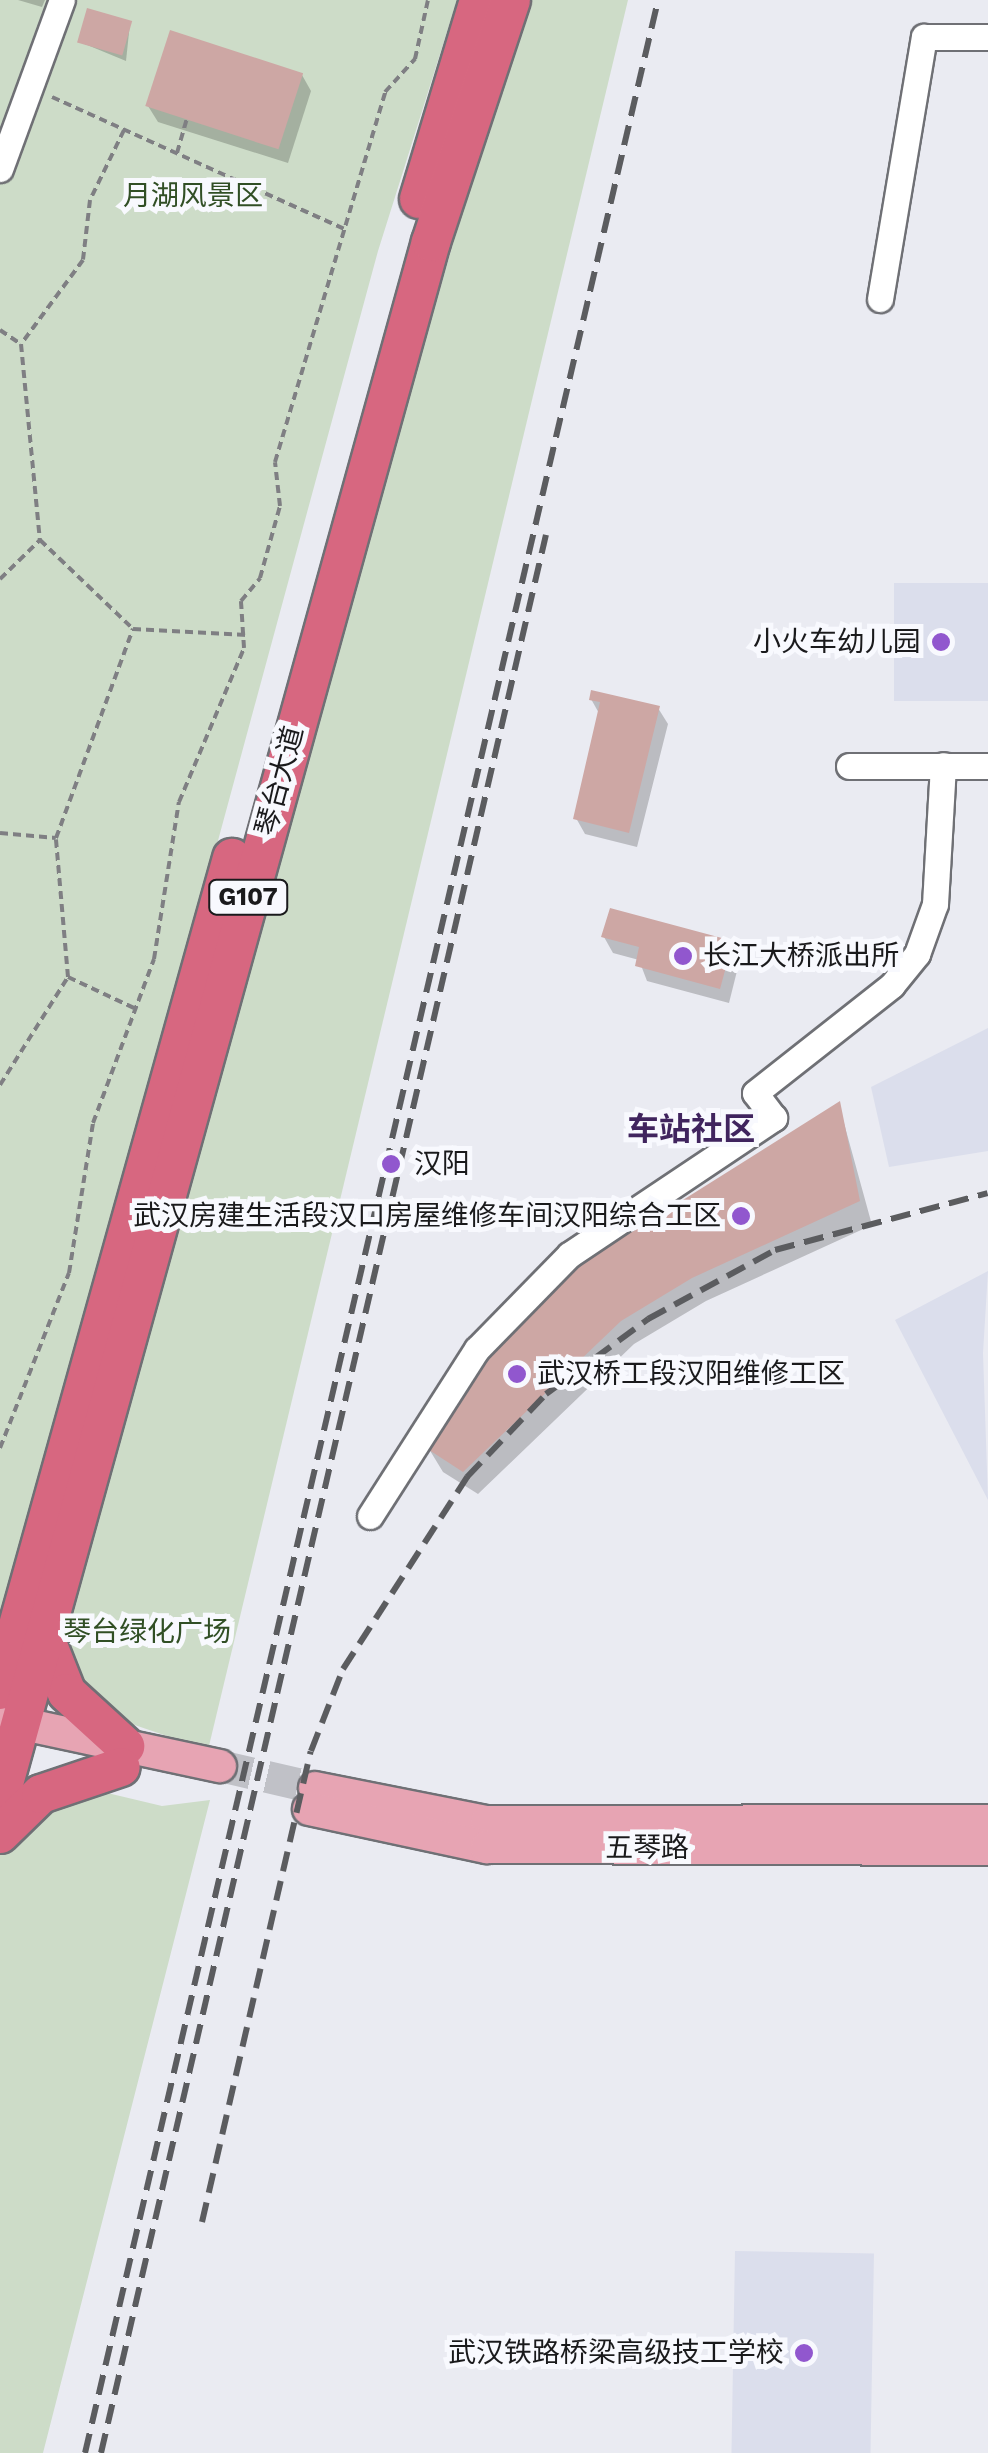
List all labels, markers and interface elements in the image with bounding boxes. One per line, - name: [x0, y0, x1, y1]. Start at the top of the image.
- park label: 月湖风景区: [123, 179, 263, 213]
- place label: 小火车幼儿园: [753, 625, 921, 659]
- marker: 小火车幼儿园: [930, 631, 952, 653]
- street label: 琴台大道: [249, 723, 311, 839]
- road number: G107: [208, 877, 288, 917]
- place label: 长江大桥派出所: [703, 939, 899, 973]
- marker: 长江大桥派出所: [672, 945, 694, 967]
- district label: 车站社区: [627, 1110, 755, 1148]
- place label: 汉阳: [414, 1147, 470, 1181]
- marker: 汉阳: [378, 1151, 404, 1177]
- place label: 武汉房建生活段汉口房屋维修车间汉阳综合工区: [133, 1199, 721, 1233]
- marker: 武汉房建生活段汉口房屋维修车间汉阳综合工区: [730, 1205, 752, 1227]
- place label: 武汉桥工段汉阳维修工区: [537, 1357, 845, 1391]
- marker: 武汉桥工段汉阳维修工区: [506, 1363, 528, 1385]
- park label: 琴台绿化广场: [63, 1615, 231, 1649]
- street label: 五琴路: [605, 1831, 689, 1865]
- place label: 武汉铁路桥梁高级技工学校: [448, 2336, 784, 2370]
- marker: 武汉铁路桥梁高级技工学校: [793, 2342, 815, 2364]

